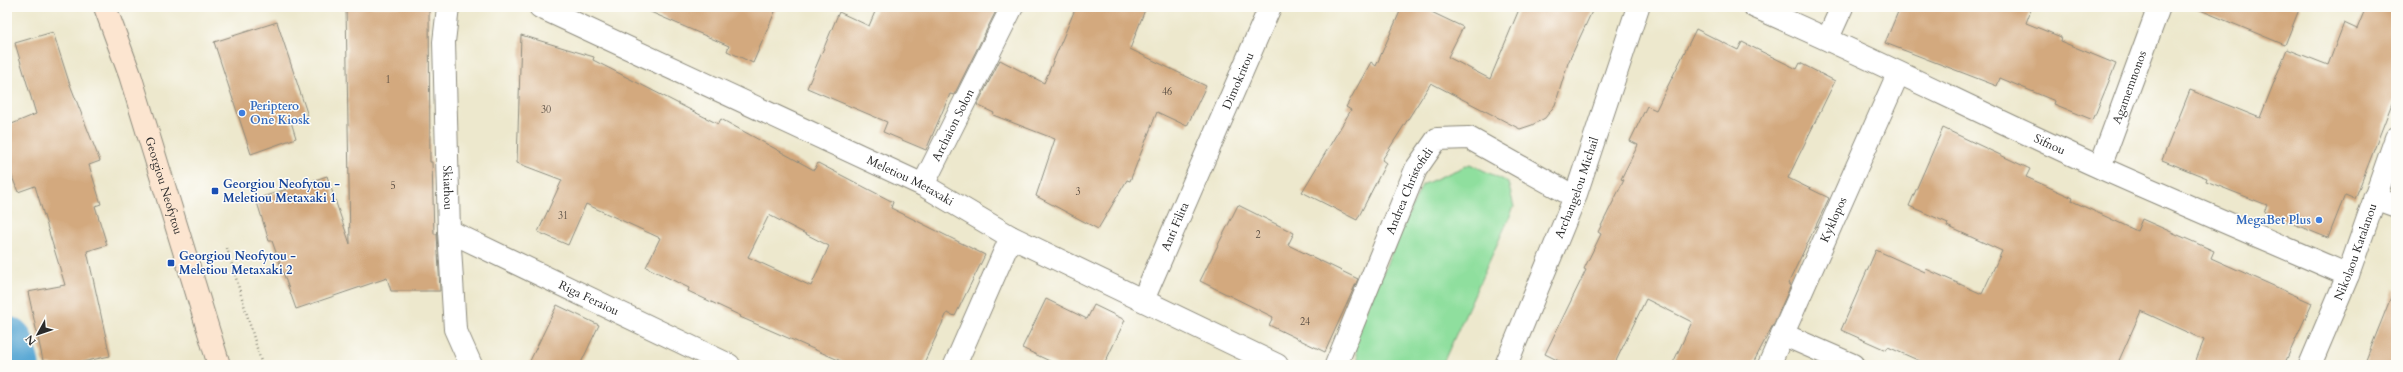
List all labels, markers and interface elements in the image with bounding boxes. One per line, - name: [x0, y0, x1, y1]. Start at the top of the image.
- street label: Agamemnonos: [2109, 48, 2150, 126]
- street label: Dimokritou: [1219, 49, 1258, 112]
- house number: 1: [385, 73, 391, 87]
- house number: 46: [1162, 85, 1172, 99]
- street label: Archaion Solon: [928, 86, 978, 164]
- place label: Periptero One Kiosk: [250, 98, 311, 128]
- house number: 30: [541, 103, 551, 117]
- marker: Periptero One Kiosk: [237, 108, 247, 118]
- street label: Sifnou: [2031, 130, 2068, 159]
- street label: Georgiou Neofytou: [141, 135, 187, 237]
- street label: Archangelou Michail: [1551, 135, 1602, 241]
- street label: Andrea Christofidi: [1382, 144, 1437, 237]
- street label: Meletiou Metaxaki: [864, 152, 957, 210]
- street label: Skiathou: [439, 165, 456, 211]
- place label: Georgiou Neofytou - Meletiou Metaxaki 1: [223, 176, 340, 206]
- house number: 5: [390, 179, 396, 193]
- house number: 3: [1075, 185, 1081, 199]
- marker: Georgiou Neofytou - Meletiou Metaxaki 1: [210, 186, 220, 196]
- street label: Kyklopos: [1816, 194, 1851, 245]
- street label: Anti Filita: [1157, 199, 1193, 253]
- street label: Nikolaou Katalanou: [2330, 201, 2381, 303]
- house number: 31: [558, 209, 568, 223]
- place label: MegaBet Plus: [2236, 212, 2311, 228]
- marker: MegaBet Plus: [2314, 215, 2324, 225]
- house number: 2: [1255, 228, 1261, 242]
- place label: Georgiou Neofytou - Meletiou Metaxaki 2: [179, 248, 296, 278]
- marker: Georgiou Neofytou - Meletiou Metaxaki 2: [166, 258, 176, 268]
- street label: Riga Feraiou: [556, 277, 622, 319]
- north arrow: [18, 314, 58, 354]
- house number: 24: [1300, 315, 1310, 329]
- text: N: [22, 331, 40, 349]

